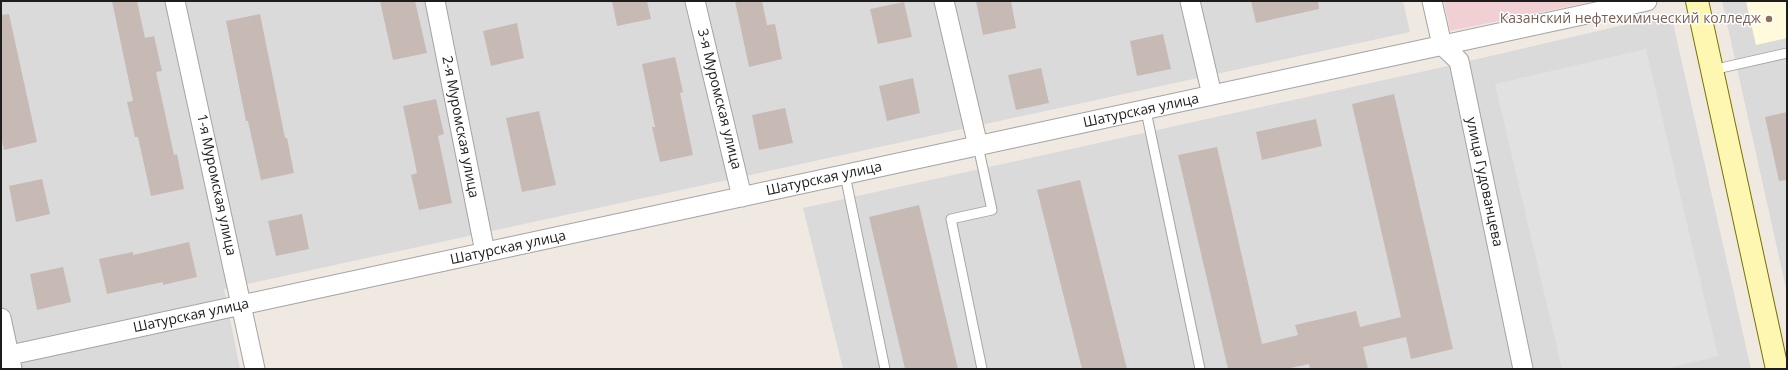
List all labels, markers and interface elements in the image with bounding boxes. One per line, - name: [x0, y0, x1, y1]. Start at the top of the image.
- place label: Казанский нефтехимический колледж: [1500, 11, 1761, 27]
- marker: Казанский нефтехимический колледж: [1764, 14, 1774, 24]
- street label: 3-я Муромская улица: [693, 27, 745, 171]
- street label: 2-я Муромская улица: [438, 55, 482, 199]
- street label: Шатурская улица: [1082, 91, 1200, 131]
- street label: 1-я Муромская улица: [193, 113, 239, 257]
- street label: улица Гудованцева: [1462, 116, 1506, 248]
- street label: Шатурская улица: [765, 159, 883, 199]
- street label: Шатурская улица: [449, 228, 567, 268]
- street label: Шатурская улица: [132, 296, 250, 336]

